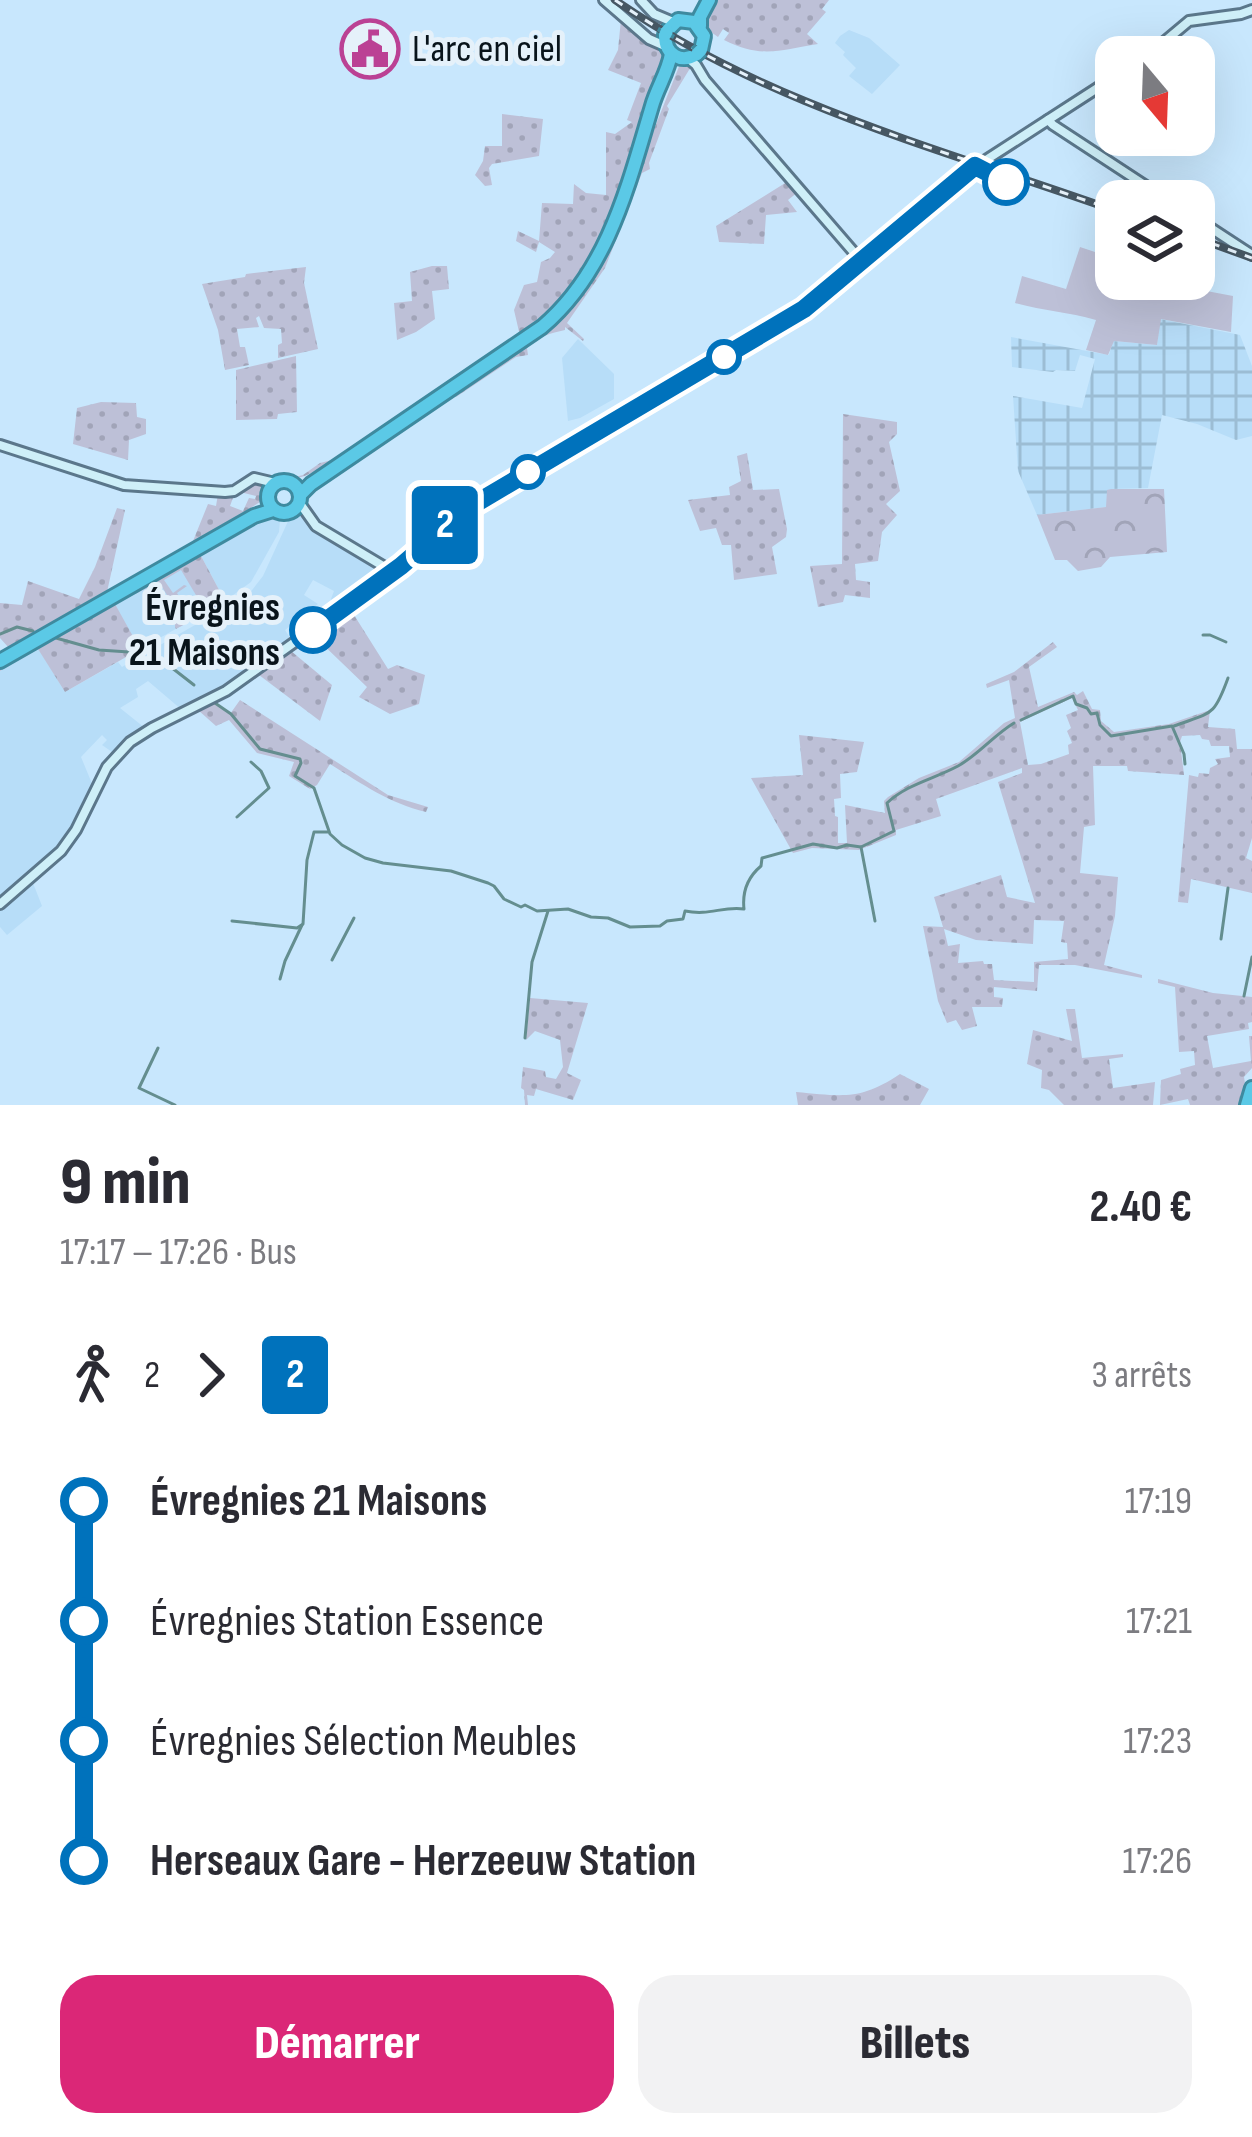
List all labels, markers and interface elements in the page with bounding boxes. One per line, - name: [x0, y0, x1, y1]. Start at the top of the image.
- public building icon: L'arc en ciel: [339, 18, 401, 80]
- place label: L'arc en ciel: [412, 26, 562, 73]
- north arrow: [1095, 36, 1215, 156]
- map controls: [1095, 36, 1215, 300]
- unlabelled marker: [984, 160, 1028, 204]
- button: layers: [1095, 180, 1215, 300]
- unlabelled marker: [708, 341, 740, 373]
- unlabelled marker: [512, 456, 544, 488]
- line badge: 2: [406, 486, 484, 564]
- text: 2: [436, 499, 454, 550]
- place label: Évregnies 21 Maisons: [129, 585, 280, 677]
- marker: Évregnies 21 Maisons: [291, 608, 335, 652]
- text: 9 min: [60, 1144, 191, 1223]
- text: 2.40 €: [1089, 1180, 1192, 1235]
- text: 17:17 – 17:26 · Bus: [60, 1229, 297, 1276]
- icon: walk: [60, 1342, 126, 1408]
- icon: forward: [178, 1342, 244, 1408]
- text: 2: [286, 1349, 304, 1400]
- text: 2: [144, 1352, 160, 1399]
- text: 3 arrêts: [1091, 1352, 1192, 1399]
- text: Évregnies 21 Maisons: [150, 1474, 487, 1529]
- text: 17:19: [1125, 1478, 1192, 1525]
- text: Évregnies Station Essence: [150, 1594, 544, 1649]
- text: 17:21: [1126, 1598, 1192, 1645]
- text: Évregnies Sélection Meubles: [150, 1714, 577, 1769]
- text: 17:23: [1123, 1718, 1192, 1765]
- text: Herseaux Gare - Herzeeuw Station: [150, 1834, 696, 1889]
- text: 17:26: [1123, 1838, 1192, 1885]
- button: Démarrer: [60, 1975, 614, 2113]
- button: Billets: [638, 1975, 1192, 2113]

